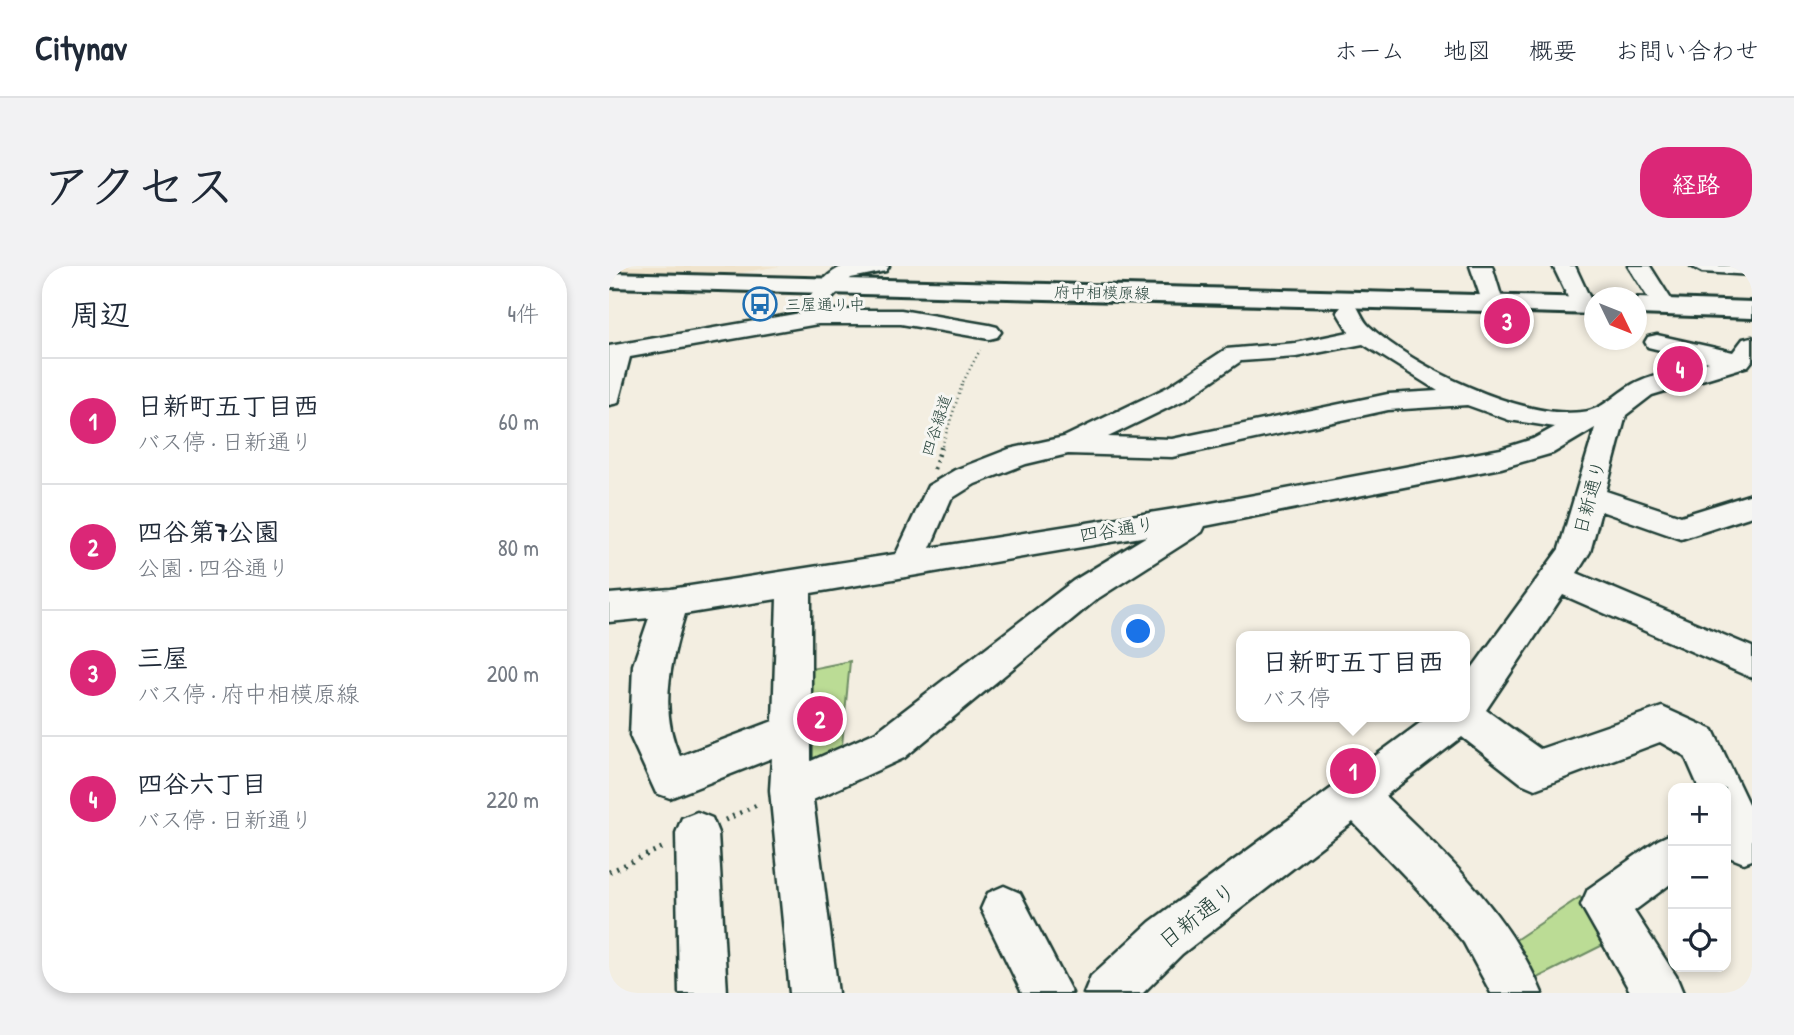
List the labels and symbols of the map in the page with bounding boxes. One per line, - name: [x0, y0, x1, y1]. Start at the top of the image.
- street label: 府中相模原線: [1054, 280, 1150, 304]
- bus stop icon: 三屋通り中: [741, 285, 779, 323]
- north arrow: [1584, 287, 1647, 350]
- place label: 三屋通り中: [785, 293, 865, 315]
- pin: 3: [1484, 295, 1530, 347]
- pin: 4: [1657, 343, 1703, 395]
- street label: 四谷緑道: [916, 391, 956, 459]
- street label: 日新通り: [1567, 457, 1611, 537]
- street label: 四谷通り: [1077, 510, 1157, 548]
- your location: [1121, 614, 1155, 648]
- pin: 2: [797, 693, 843, 745]
- pin: 1: [1330, 745, 1376, 797]
- street label: 日新通り: [1151, 874, 1243, 956]

